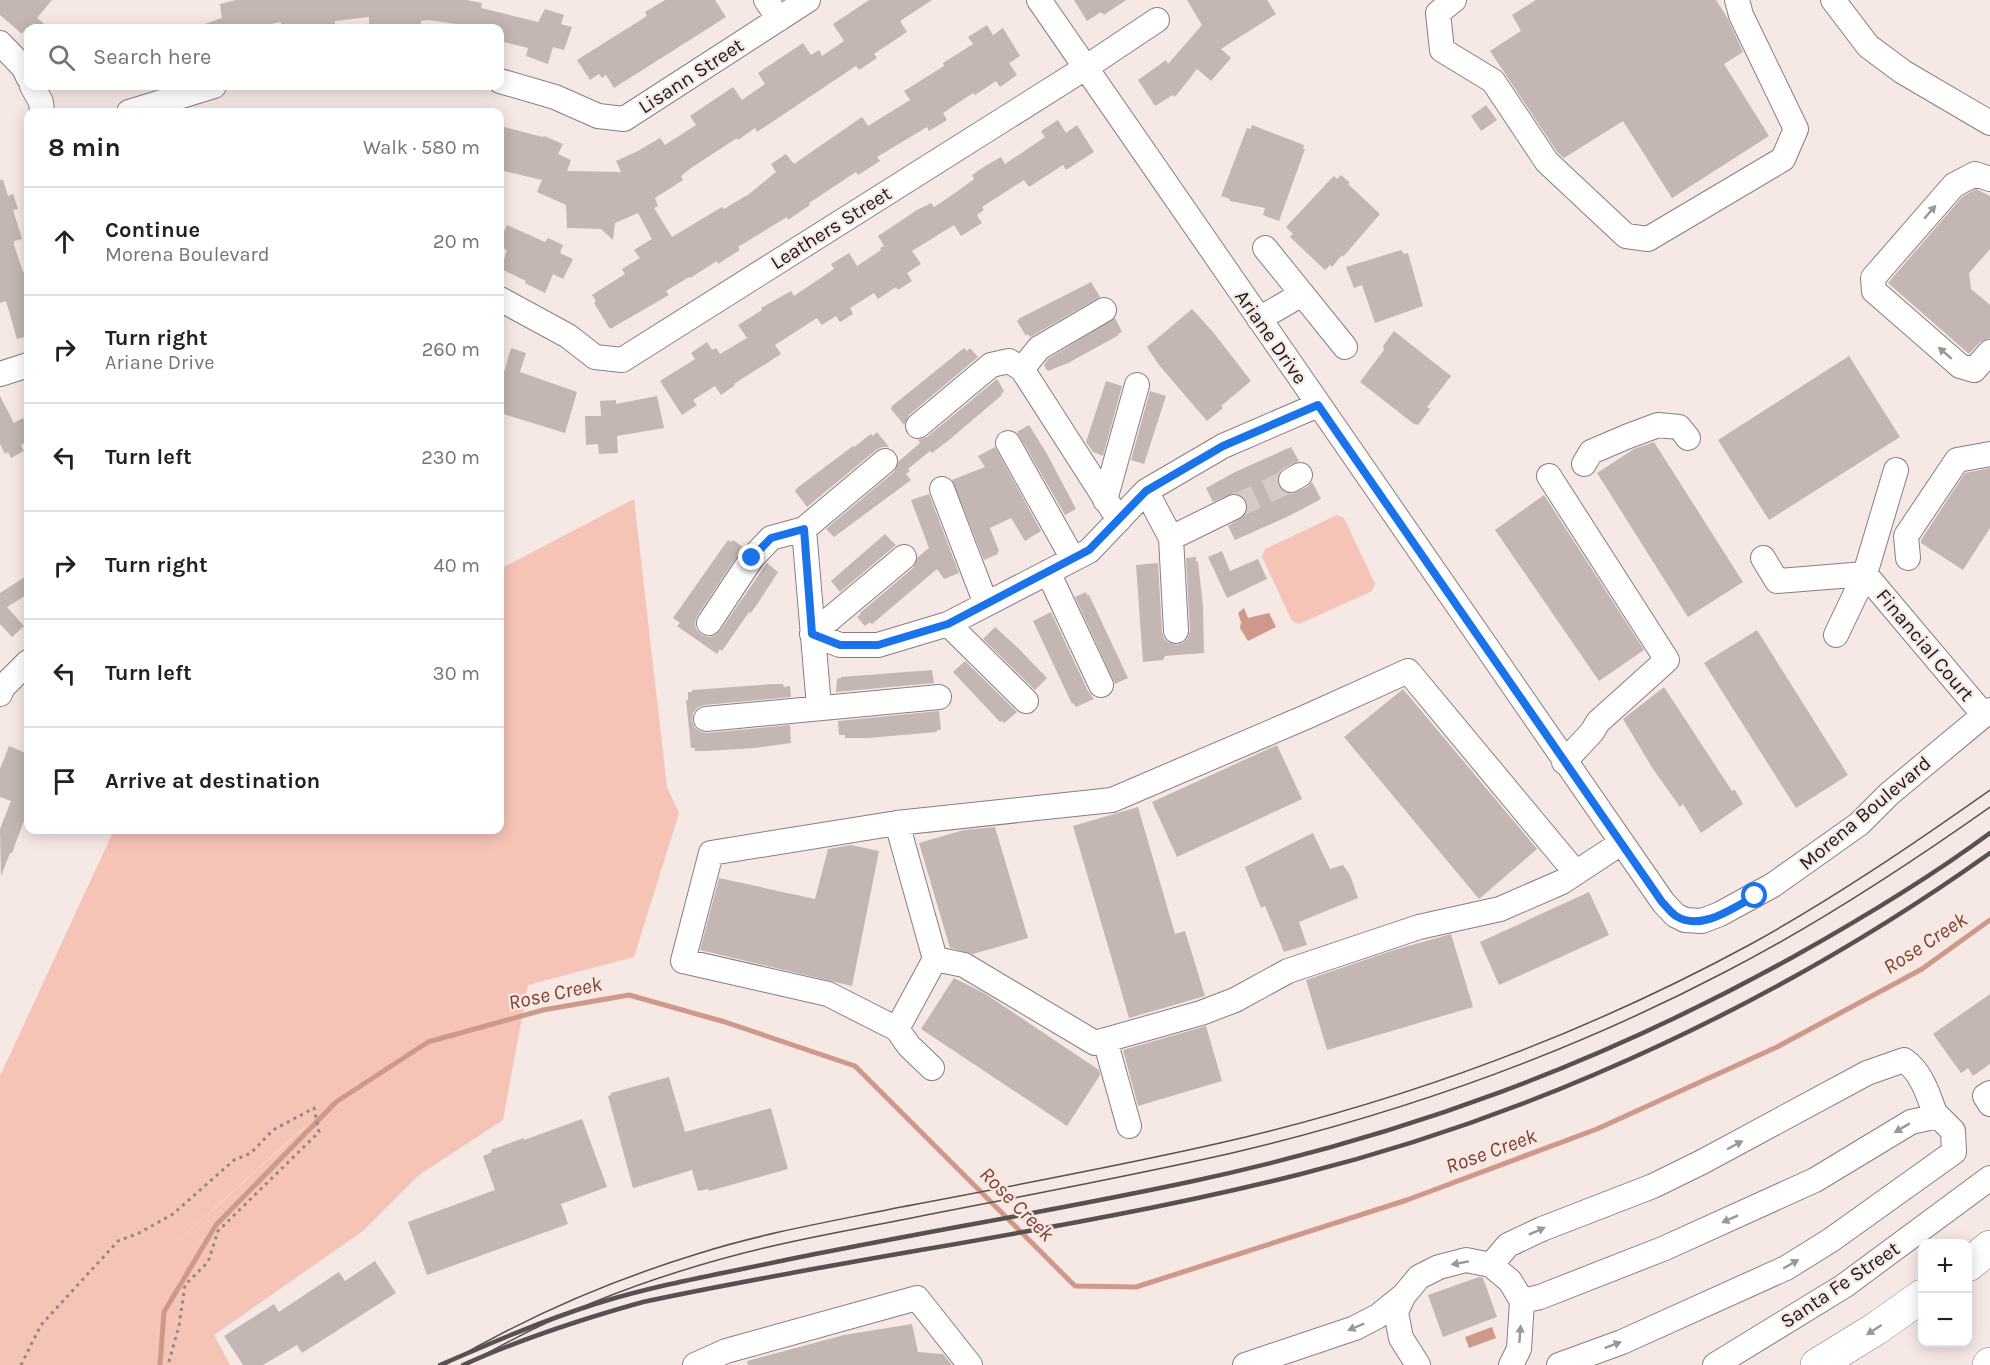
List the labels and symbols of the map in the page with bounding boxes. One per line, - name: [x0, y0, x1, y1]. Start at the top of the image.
- street label: Lisann Street: [634, 33, 748, 118]
- street label: Leathers Street: [766, 181, 896, 274]
- one-way arrow: [1923, 204, 1936, 220]
- street label: Ariane Drive: [1230, 286, 1312, 388]
- one-way arrow: [1938, 347, 1953, 360]
- route end: [738, 544, 764, 570]
- street label: Financial Court: [1871, 584, 1979, 706]
- street label: Morena Boulevard: [1795, 751, 1935, 875]
- route start: [1741, 882, 1767, 908]
- water label: Rose Creek: [1879, 907, 1972, 979]
- water label: Rose Creek: [506, 971, 604, 1015]
- one-way arrow: [1894, 1122, 1910, 1133]
- water label: Rose Creek: [1442, 1123, 1540, 1179]
- one-way arrow: [1727, 1140, 1744, 1150]
- water label: Rose Creek: [975, 1162, 1059, 1246]
- one-way arrow: [1721, 1215, 1739, 1224]
- one-way arrow: [1529, 1227, 1546, 1236]
- street label: Santa Fe Street: [1776, 1237, 1904, 1333]
- one-way arrow: [1450, 1258, 1469, 1267]
- one-way arrow: [1783, 1259, 1800, 1269]
- one-way arrow: [1347, 1323, 1365, 1332]
- one-way arrow: [1515, 1324, 1525, 1343]
- one-way arrow: [1866, 1324, 1883, 1335]
- one-way arrow: [1605, 1340, 1623, 1350]

